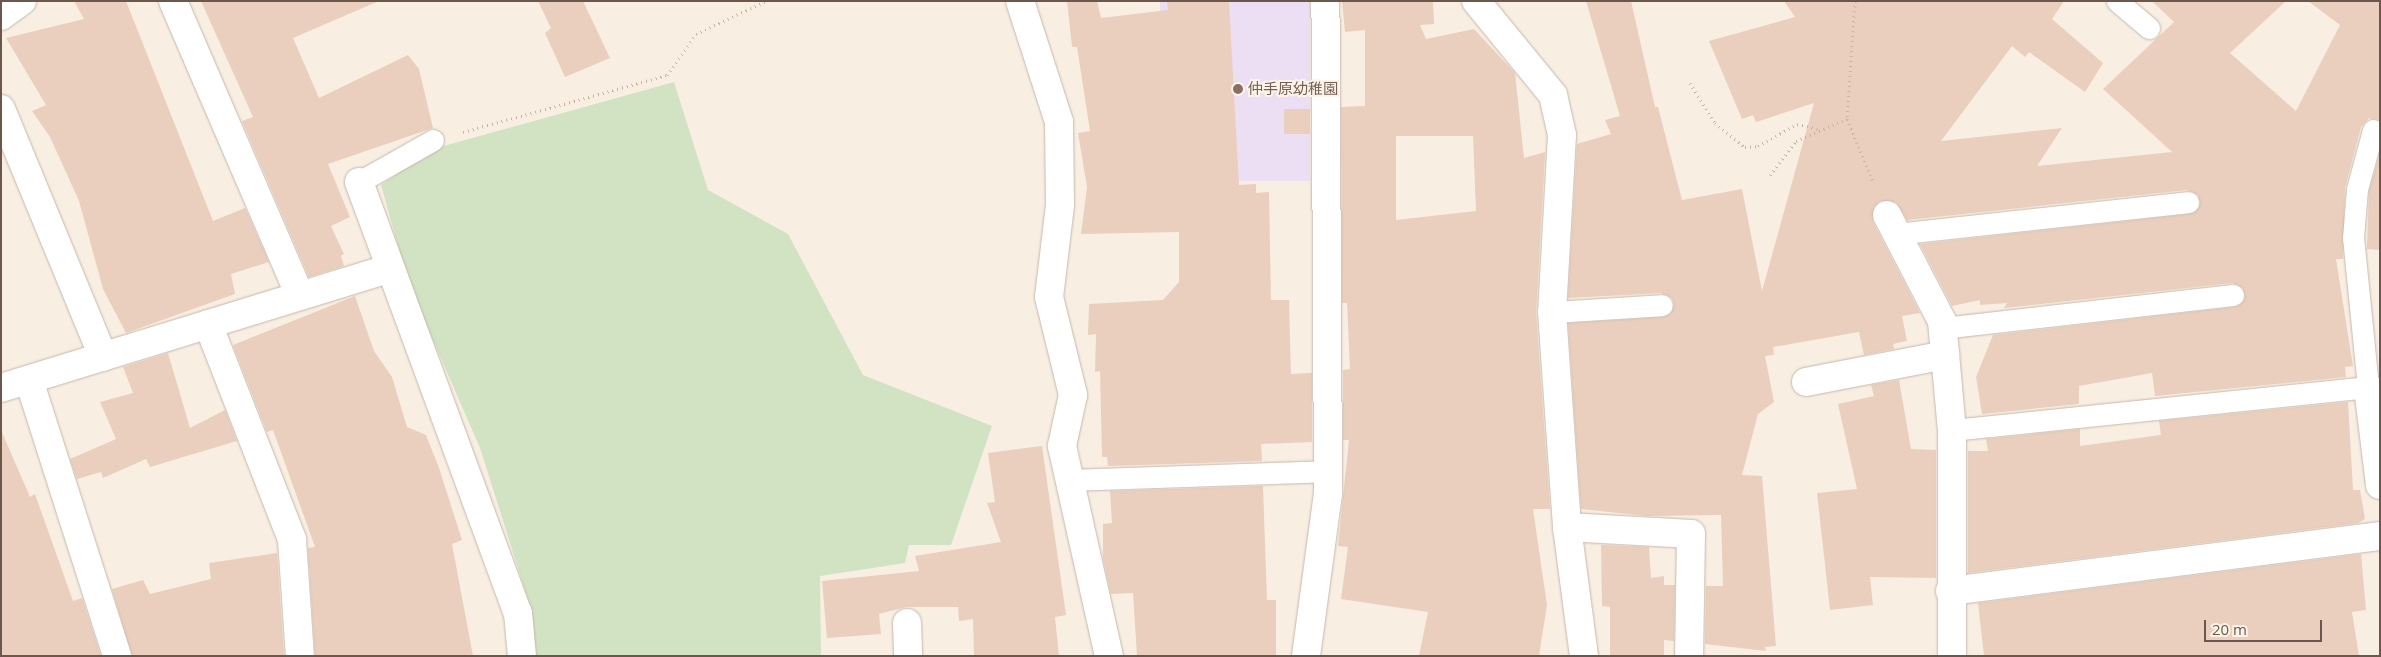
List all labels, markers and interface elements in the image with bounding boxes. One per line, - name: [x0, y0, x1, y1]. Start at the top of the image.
- place label: 仲手原幼稚園: [1248, 80, 1338, 98]
- marker: 仲手原幼稚園: [1232, 83, 1244, 95]
- scale bar: [2206, 610, 2324, 642]
- text: 20 m: [2212, 619, 2247, 639]

